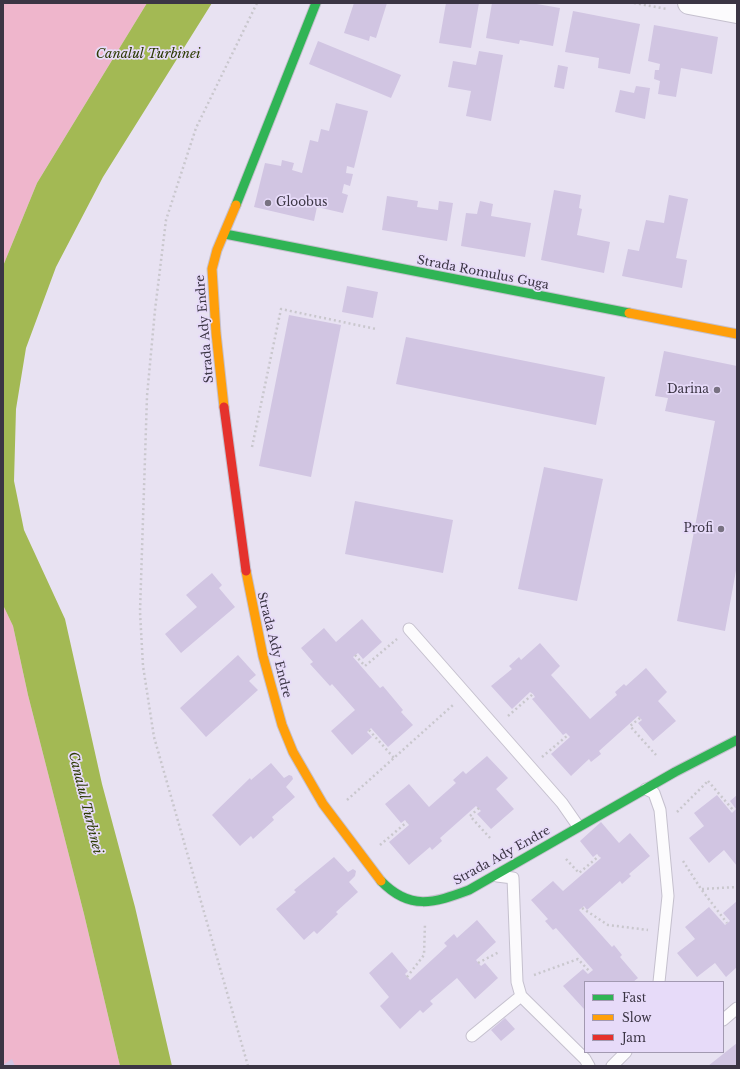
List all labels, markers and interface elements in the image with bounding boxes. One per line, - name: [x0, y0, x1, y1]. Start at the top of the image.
- water label: Canalul Turbinei: [96, 46, 200, 62]
- place label: Gloobus: [276, 196, 327, 210]
- marker: Gloobus: [263, 198, 273, 208]
- street label: Strada Romulus Guga: [416, 253, 550, 293]
- street label: Strada Ady Endre: [193, 274, 217, 384]
- place label: Darina: [667, 383, 709, 397]
- marker: Darina: [712, 385, 722, 395]
- place label: Profi: [684, 522, 713, 536]
- marker: Profi: [716, 524, 726, 534]
- street label: Strada Ady Endre: [254, 591, 294, 699]
- water label: Canalul Turbinei: [65, 750, 105, 856]
- street label: Strada Ady Endre: [451, 823, 553, 889]
- legend: [584, 981, 724, 1053]
- text: Fast: [622, 990, 646, 1005]
- text: Slow: [622, 1010, 651, 1025]
- text: Jam: [622, 1030, 646, 1045]

